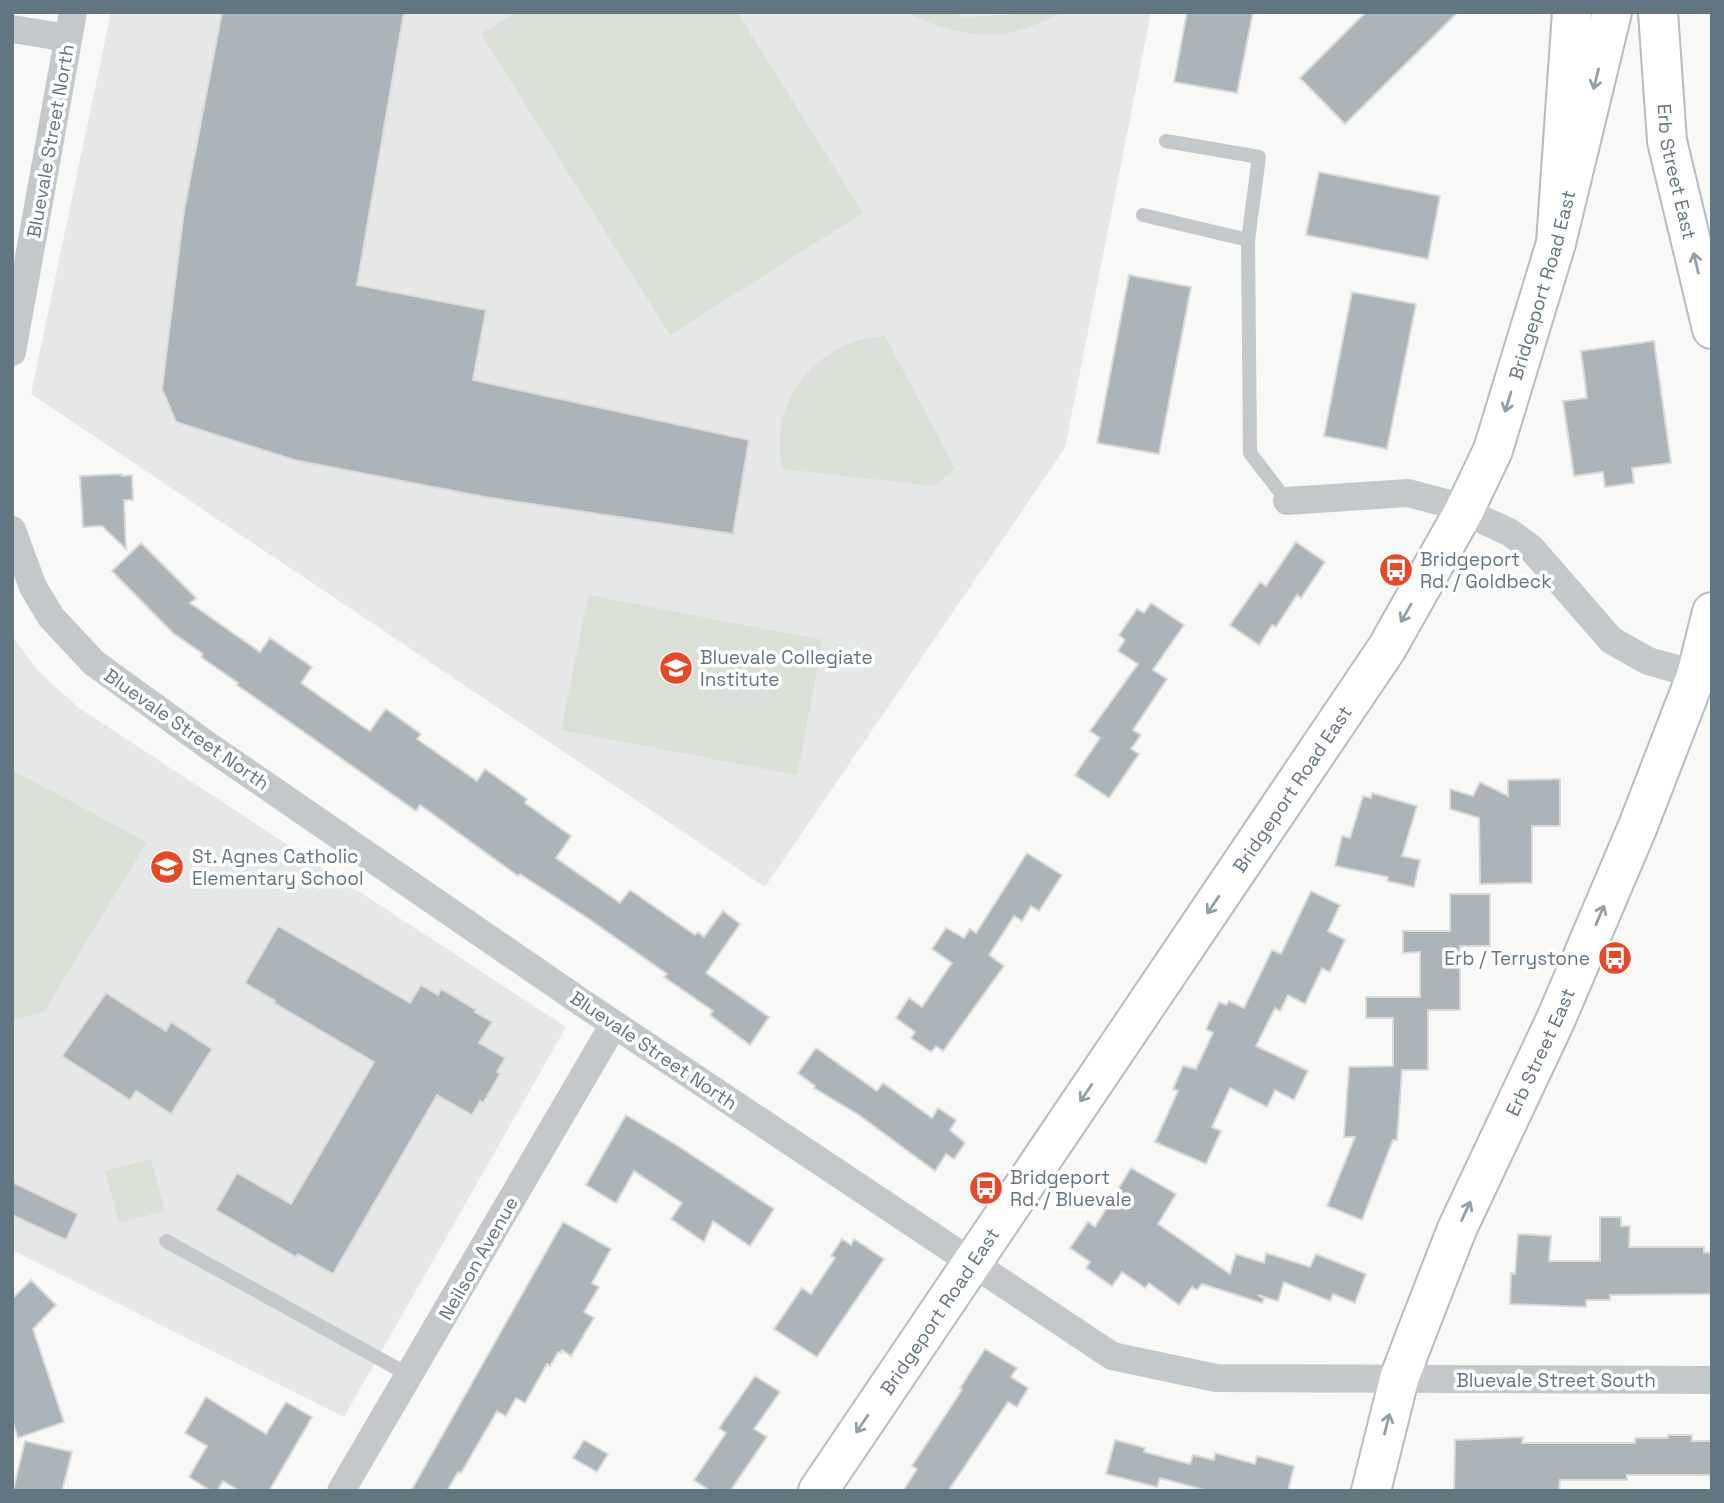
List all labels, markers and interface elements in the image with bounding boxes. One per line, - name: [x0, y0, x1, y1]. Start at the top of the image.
- street label: Bluevale Street North: [21, 42, 80, 240]
- one-way arrow: [1589, 67, 1602, 89]
- street label: Erb Street East: [1651, 103, 1702, 242]
- street label: Bridgeport Road East: [1503, 188, 1581, 383]
- one-way arrow: [1689, 252, 1702, 275]
- one-way arrow: [1500, 391, 1513, 413]
- place label: Bridgeport Rd. / Goldbeck: [1420, 547, 1551, 594]
- bus stop icon: Bridgeport Rd. / Goldbeck: [1377, 551, 1415, 589]
- one-way arrow: [1399, 603, 1413, 623]
- place label: Bluevale Collegiate Institute: [700, 645, 873, 692]
- school or university icon: Bluevale Collegiate Institute: [657, 649, 695, 687]
- street label: Bluevale Street North: [99, 663, 274, 796]
- street label: Bridgeport Road East: [1227, 701, 1358, 878]
- place label: St. Agnes Catholic Elementary School: [192, 844, 364, 891]
- school or university icon: St. Agnes Catholic Elementary School: [148, 848, 186, 886]
- one-way arrow: [1206, 895, 1220, 914]
- one-way arrow: [1594, 905, 1607, 926]
- bus stop icon: Erb / Terrystone: [1596, 939, 1634, 977]
- place label: Erb / Terrystone: [1444, 946, 1590, 971]
- street label: Erb Street East: [1500, 984, 1581, 1120]
- street label: Bluevale Street North: [565, 985, 742, 1116]
- one-way arrow: [1078, 1083, 1093, 1102]
- place label: Bridgeport Rd. / Bluevale: [1010, 1165, 1132, 1212]
- bus stop icon: Bridgeport Rd. / Bluevale: [967, 1169, 1005, 1207]
- street label: Neilson Avenue: [433, 1192, 524, 1324]
- one-way arrow: [1460, 1201, 1473, 1222]
- street label: Bridgeport Road East: [874, 1223, 1005, 1400]
- street label: Bluevale Street South: [1456, 1368, 1656, 1393]
- one-way arrow: [855, 1414, 870, 1433]
- one-way arrow: [1381, 1414, 1394, 1436]

